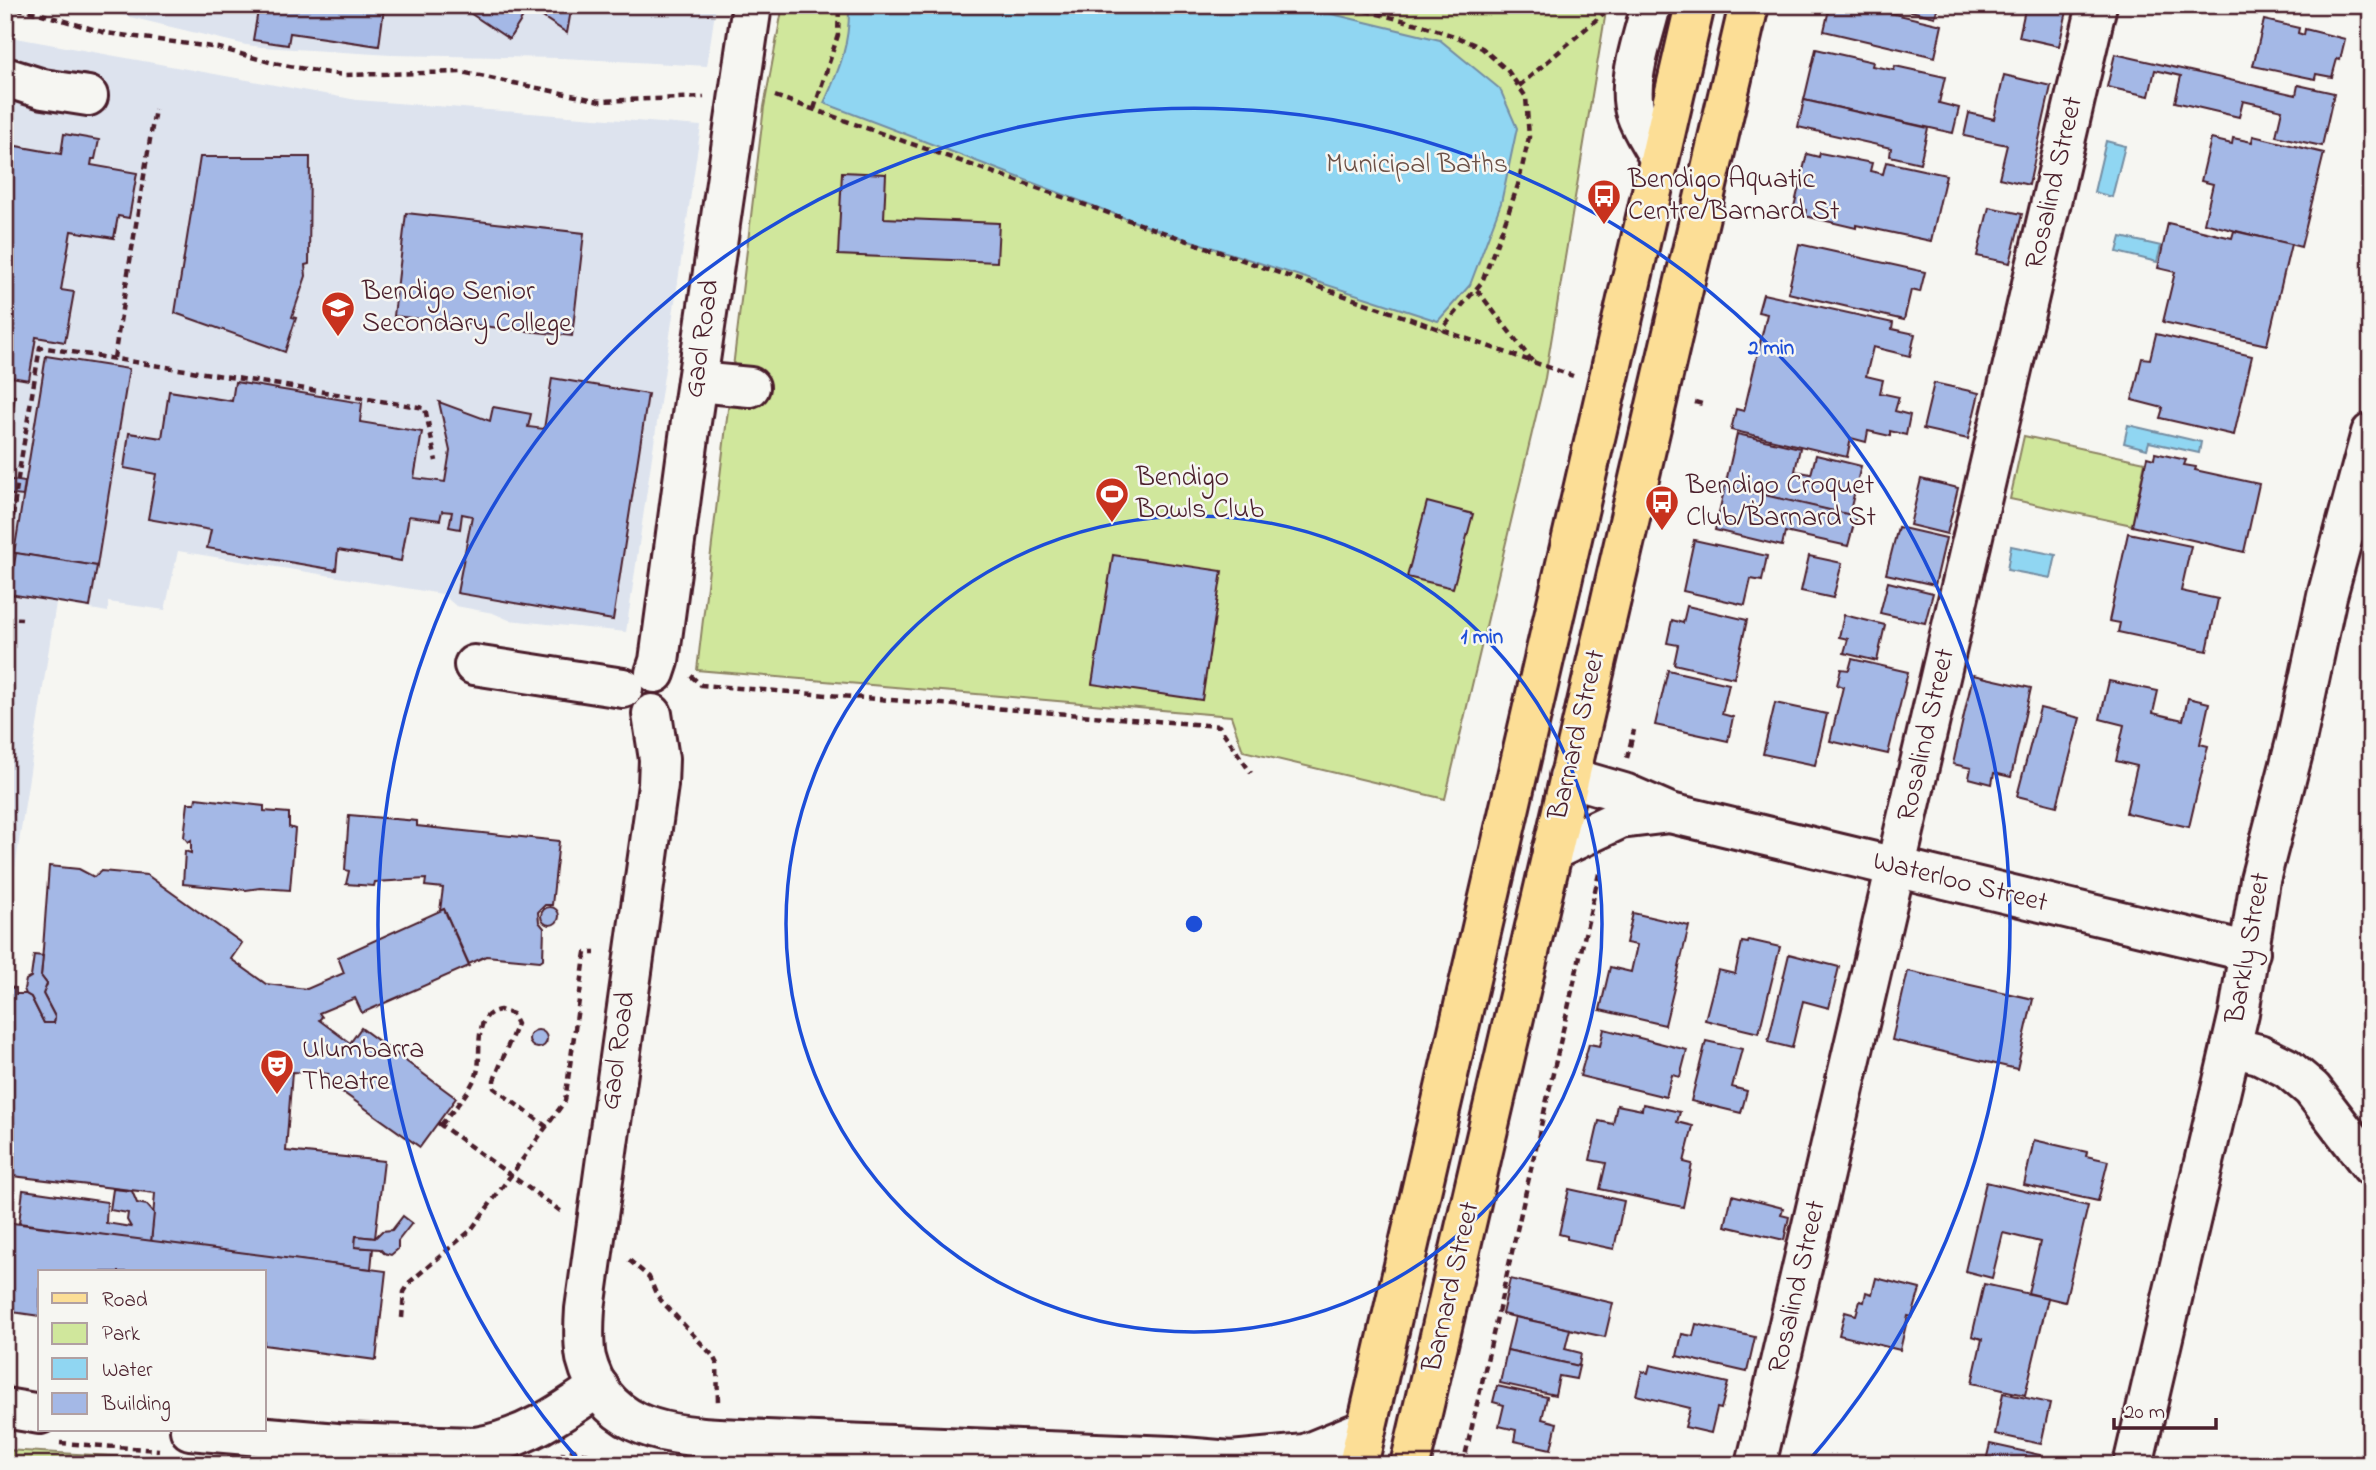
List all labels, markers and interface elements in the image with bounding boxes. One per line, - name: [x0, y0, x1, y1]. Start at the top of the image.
- street label: Rosalind Street: [2015, 93, 2095, 273]
- park label: Municipal Baths: [1326, 145, 1508, 186]
- place label: Bendigo Aquatic Centre/Barnard St: [1627, 160, 1839, 233]
- bus stop icon: Bendigo Aquatic Centre/Barnard St: [1585, 177, 1623, 226]
- place label: Bendigo Senior Secondary College: [361, 272, 572, 345]
- street label: Gaol Road: [674, 277, 732, 401]
- school or university icon: Bendigo Senior Secondary College: [319, 289, 357, 338]
- text: 2 min: [1747, 334, 1794, 364]
- place label: Bendigo Bowls Club: [1135, 458, 1264, 531]
- place label: Bendigo Croquet Club/Barnard St: [1685, 466, 1876, 539]
- sports icon: Bendigo Bowls Club: [1093, 475, 1131, 524]
- bus stop icon: Bendigo Croquet Club/Barnard St: [1643, 483, 1681, 532]
- text: 1 min: [1461, 623, 1503, 653]
- street label: Rosalind Street: [1887, 645, 1967, 825]
- street label: Barnard Street: [1538, 646, 1617, 825]
- street label: Waterloo Street: [1868, 841, 2052, 925]
- street label: Barkly Street: [2215, 869, 2282, 1028]
- centre of rings: [1182, 912, 1206, 936]
- street label: Gaol Road: [590, 989, 648, 1113]
- place label: Ulumbarra Theatre: [302, 1030, 424, 1103]
- theatre icon: Ulumbarra Theatre: [258, 1047, 296, 1096]
- street label: Rosalind Street: [1758, 1197, 1838, 1377]
- street label: Barnard Street: [1412, 1198, 1491, 1377]
- legend: [38, 1270, 266, 1432]
- text: Road: [102, 1286, 148, 1316]
- text: Park: [102, 1320, 141, 1350]
- text: Water: [102, 1356, 153, 1386]
- scale bar: [2114, 1386, 2215, 1430]
- text: Building: [101, 1390, 171, 1422]
- text: 20 m: [2124, 1398, 2165, 1428]

